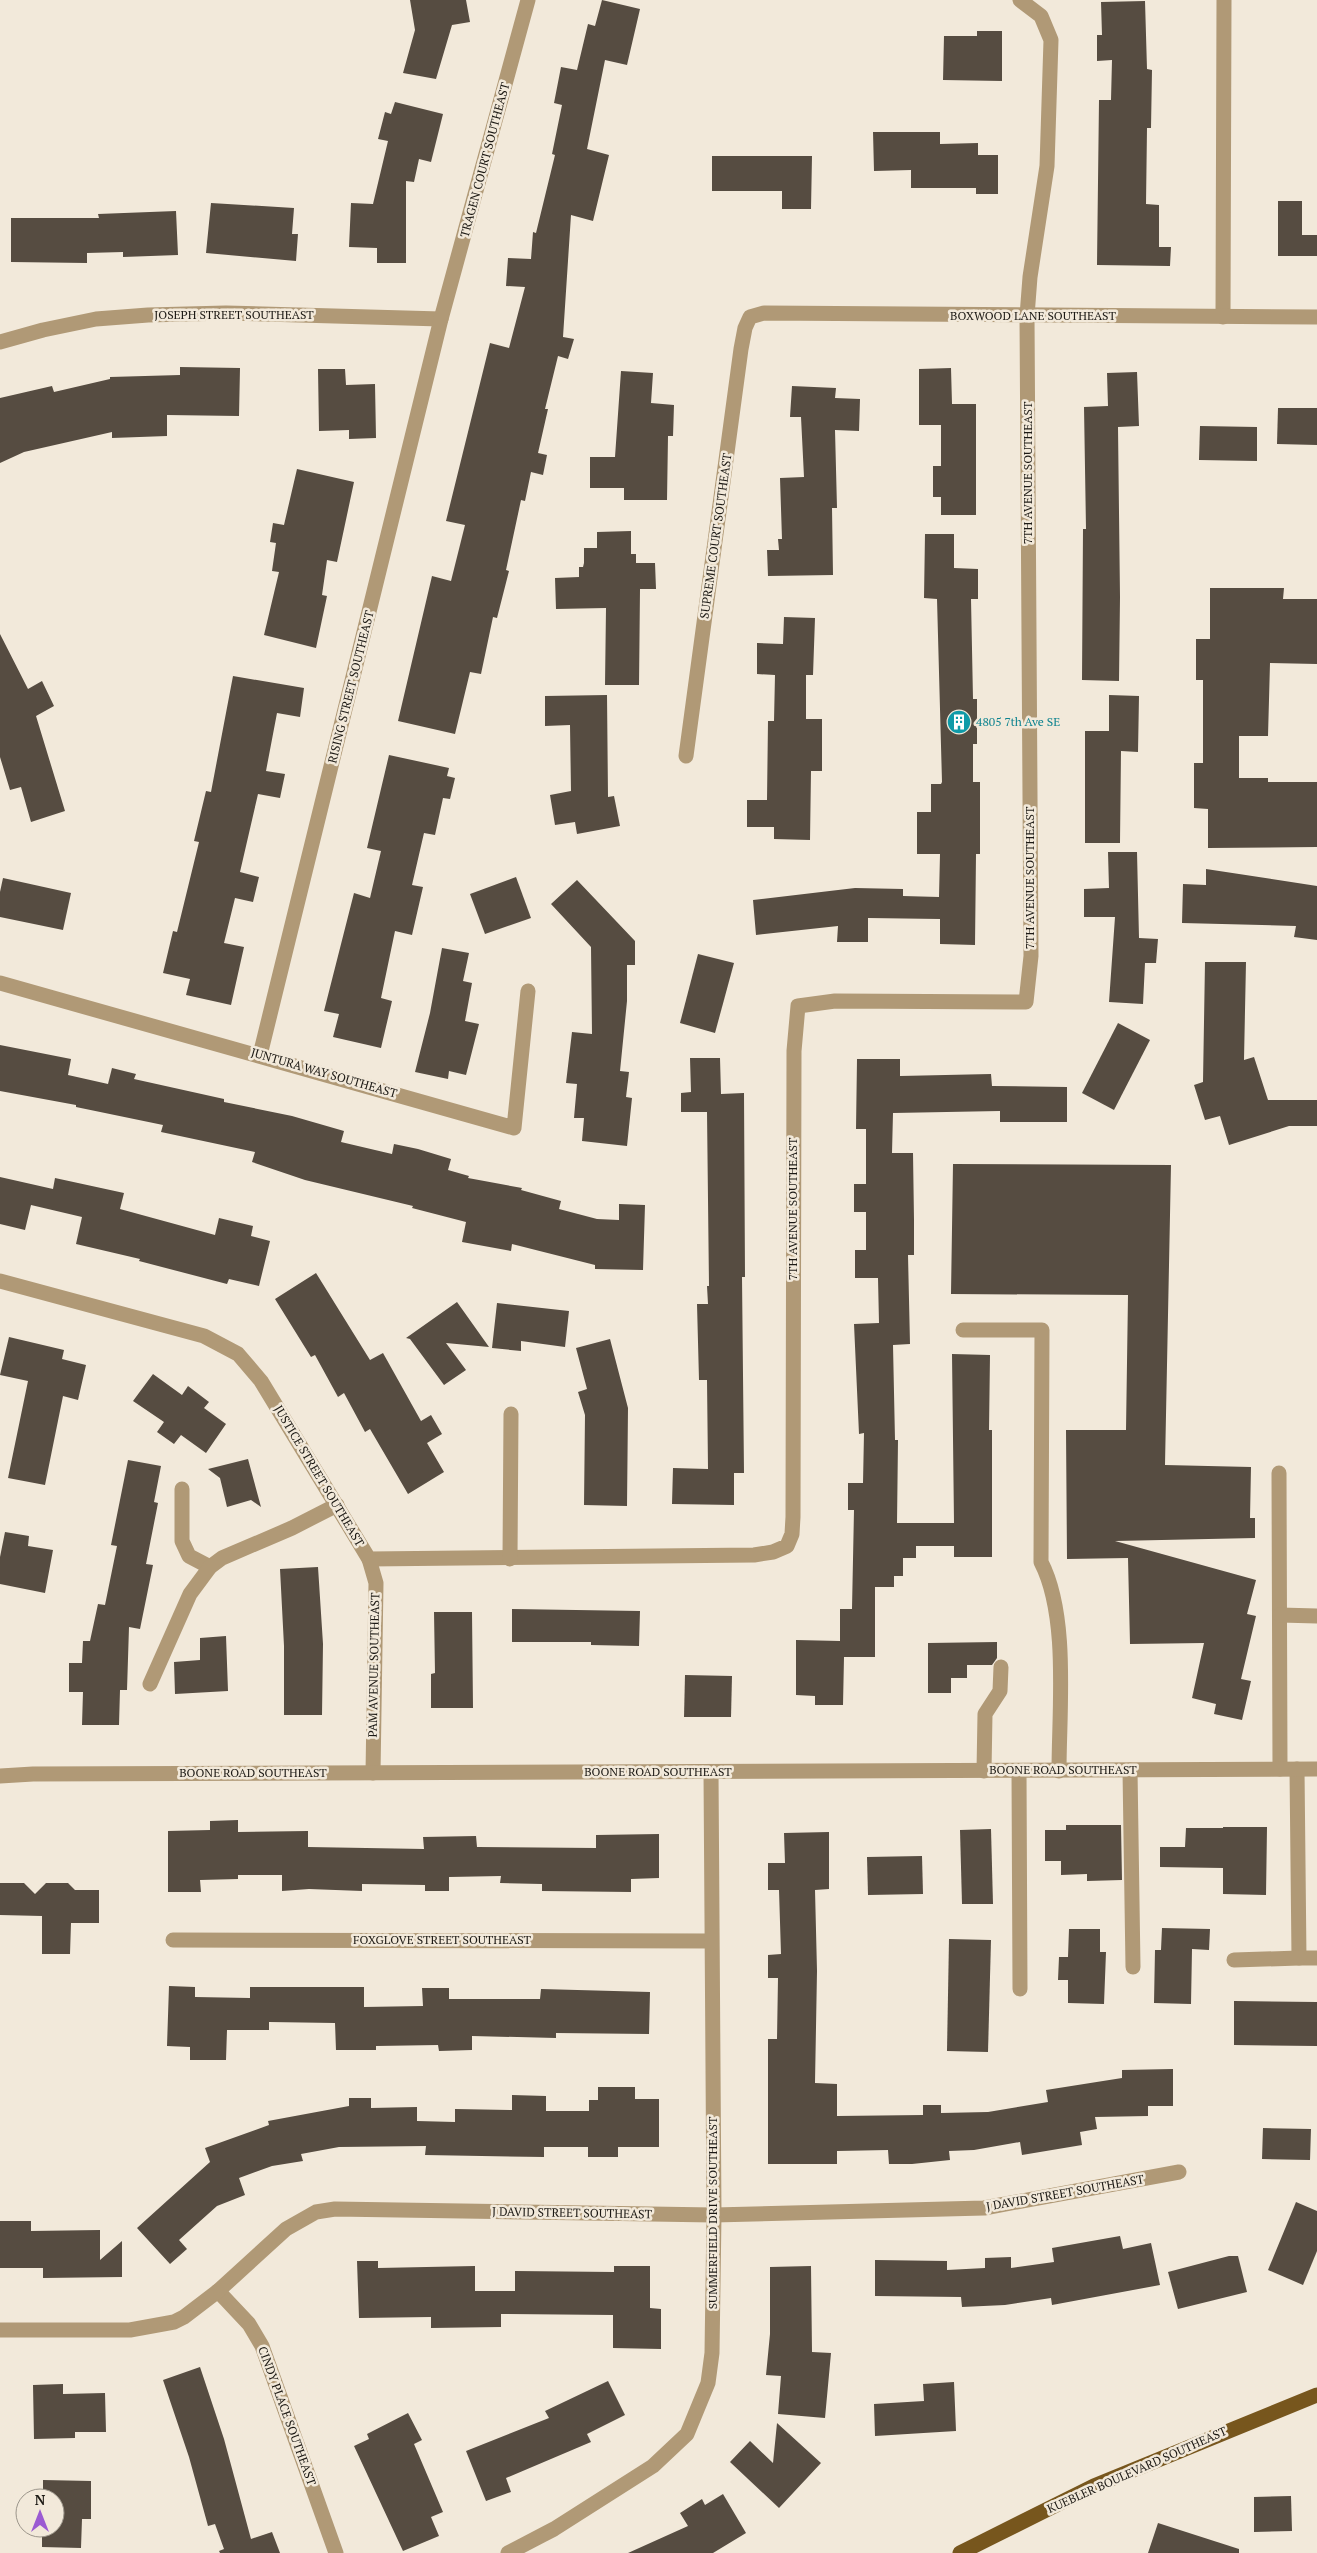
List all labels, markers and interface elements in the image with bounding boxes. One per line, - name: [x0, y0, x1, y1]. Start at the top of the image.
- street label: TRAGEN COURT SOUTHEAST: [457, 80, 513, 239]
- street label: JOSEPH STREET SOUTHEAST: [154, 307, 314, 322]
- street label: BOXWOOD LANE SOUTHEAST: [950, 308, 1117, 323]
- street label: 7TH AVENUE SOUTHEAST: [1020, 401, 1035, 544]
- street label: SUPREME COURT SOUTHEAST: [696, 452, 735, 620]
- street label: RISING STREET SOUTHEAST: [324, 608, 377, 765]
- building icon: 4805 7th Ave SE: [946, 709, 972, 735]
- place label: 4805 7th Ave SE: [976, 714, 1060, 729]
- street label: 7TH AVENUE SOUTHEAST: [1022, 806, 1037, 949]
- street label: JUNTURA WAY SOUTHEAST: [249, 1044, 400, 1101]
- street label: 7TH AVENUE SOUTHEAST: [785, 1137, 800, 1280]
- street label: JUSTICE STREET SOUTHEAST: [271, 1402, 368, 1550]
- street label: PAM AVENUE SOUTHEAST: [365, 1592, 382, 1738]
- street label: BOONE ROAD SOUTHEAST: [989, 1762, 1137, 1777]
- street label: BOONE ROAD SOUTHEAST: [584, 1764, 732, 1779]
- street label: BOONE ROAD SOUTHEAST: [179, 1765, 327, 1780]
- street label: FOXGLOVE STREET SOUTHEAST: [353, 1932, 532, 1947]
- street label: SUMMERFIELD DRIVE SOUTHEAST: [705, 2116, 720, 2309]
- street label: J DAVID STREET SOUTHEAST: [985, 2171, 1146, 2214]
- street label: J DAVID STREET SOUTHEAST: [492, 2204, 653, 2221]
- street label: CINDY PLACE SOUTHEAST: [255, 2344, 320, 2488]
- street label: KUEBLER BOULEVARD SOUTHEAST: [1045, 2423, 1229, 2516]
- north arrow: [15, 2488, 65, 2538]
- text: N: [35, 2490, 46, 2509]

